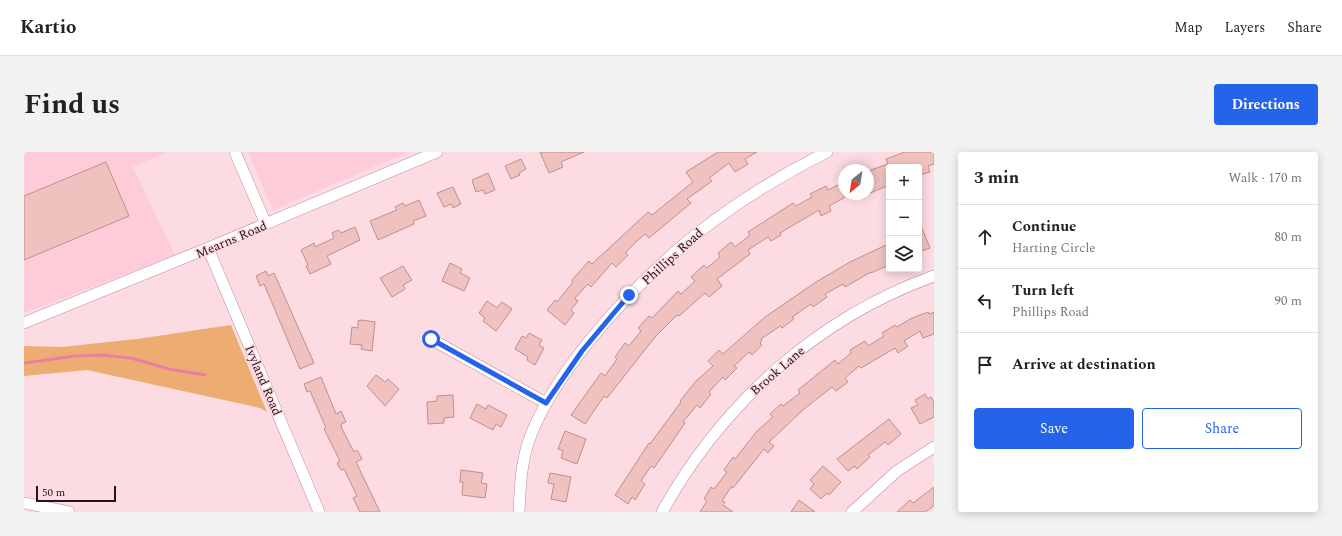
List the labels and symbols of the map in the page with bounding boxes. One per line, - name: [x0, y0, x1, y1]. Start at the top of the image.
- north arrow: [838, 164, 874, 200]
- street label: Mearns Road: [192, 216, 270, 264]
- street label: Phillips Road: [637, 224, 708, 290]
- route end: [620, 286, 638, 304]
- route start: [422, 330, 440, 348]
- street label: Brook Lane: [746, 341, 809, 400]
- street label: Ivyland Road: [239, 342, 287, 419]
- scale bar: [36, 484, 116, 503]

